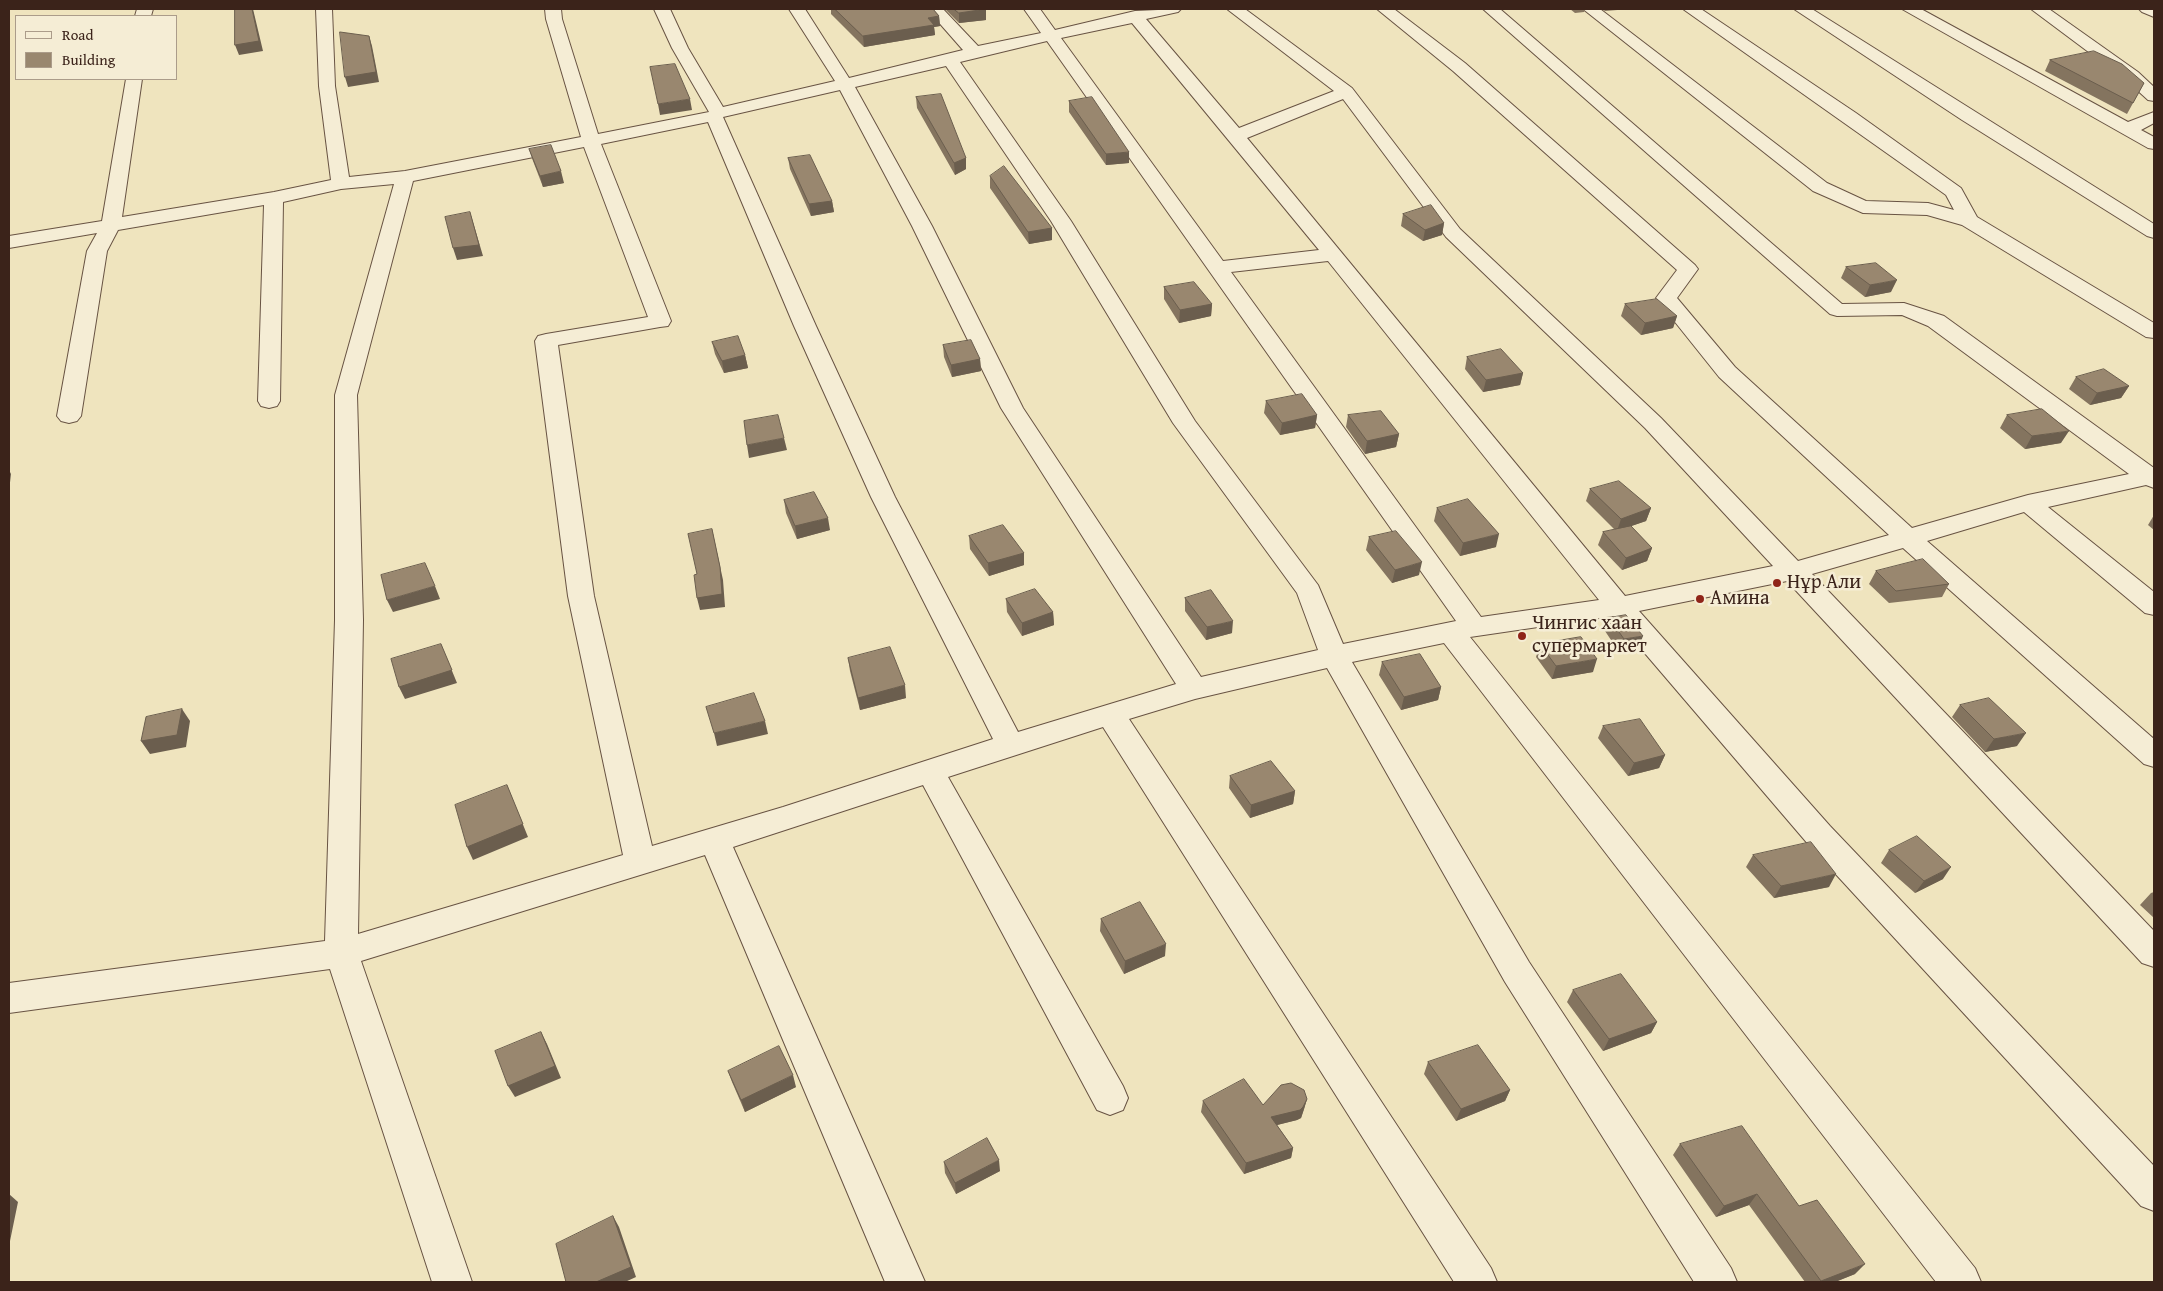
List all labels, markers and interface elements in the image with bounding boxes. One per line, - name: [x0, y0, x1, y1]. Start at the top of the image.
- legend: [15, 15, 178, 80]
- text: Road: [62, 24, 93, 45]
- text: Building: [62, 49, 115, 70]
- place label: Нұр Али: [1787, 571, 1861, 595]
- marker: Нұр Али: [1771, 577, 1783, 589]
- place label: Амина: [1710, 587, 1769, 611]
- marker: Амина: [1694, 593, 1706, 605]
- place label: Чингис хаан супермаркет: [1532, 612, 1647, 659]
- marker: Чингис хаан супермаркет: [1516, 630, 1528, 642]

